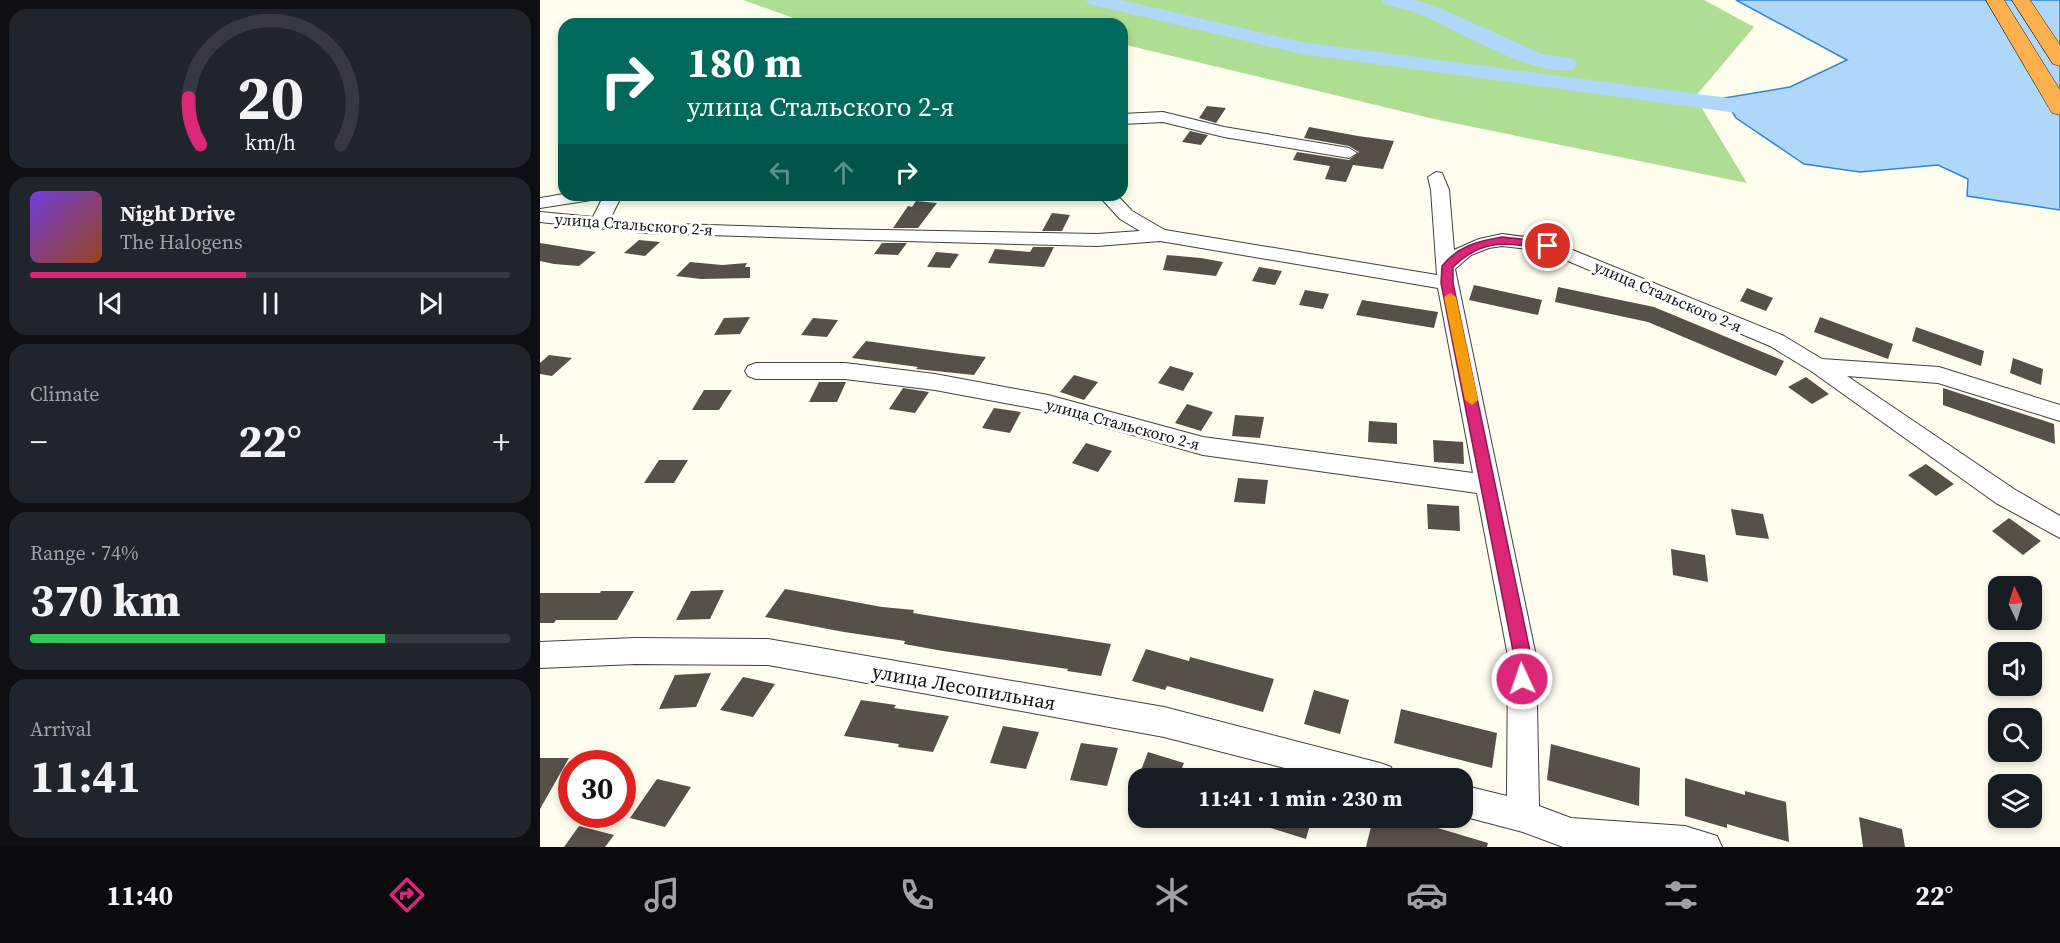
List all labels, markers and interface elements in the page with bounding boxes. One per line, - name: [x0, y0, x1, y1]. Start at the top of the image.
- text: 180 m: [687, 33, 802, 91]
- icon: right: [588, 42, 666, 120]
- text: 20: [236, 54, 304, 140]
- text: улица Стальского 2-я: [687, 88, 954, 125]
- text: km/h: [244, 129, 296, 158]
- icon: left: [764, 156, 797, 189]
- icon: ahead: [827, 156, 860, 189]
- icon: right: [890, 156, 923, 189]
- text: Night Drive: [120, 198, 235, 228]
- street label: улица Стальского 2-я: [554, 208, 714, 240]
- pin: [1522, 220, 1573, 271]
- text: The Halogens: [120, 228, 243, 256]
- icon: arrive: [1531, 229, 1564, 262]
- street label: улица Стальского 2-я: [1591, 255, 1745, 337]
- icon: previous: [94, 287, 127, 320]
- icon: pause: [254, 287, 287, 320]
- icon: next: [414, 287, 447, 320]
- text: Climate: [30, 380, 99, 408]
- street label: улица Стальского 2-я: [1044, 393, 1202, 455]
- text: 22°: [238, 410, 302, 472]
- text: −: [30, 419, 48, 464]
- text: +: [492, 419, 510, 464]
- text: Range · 74%: [30, 539, 139, 567]
- text: 370 km: [30, 569, 181, 631]
- north arrow: [1988, 576, 2042, 630]
- map controls: [1988, 576, 2042, 828]
- button: sound: [1988, 642, 2042, 696]
- position arrow: [1490, 647, 1554, 711]
- street label: улица Лесопильная: [870, 657, 1058, 717]
- button: search: [1988, 708, 2042, 762]
- text: Arrival: [30, 715, 92, 743]
- text: 11:41: [30, 745, 141, 807]
- speed limit sign: 30: [558, 750, 636, 828]
- button: layers: [1988, 774, 2042, 828]
- text: 11:41 · 1 min · 230 m: [1199, 783, 1402, 813]
- icon: directions: [386, 874, 428, 916]
- icon: music: [641, 874, 683, 916]
- icon: phone: [896, 874, 938, 916]
- icon: climate: [1151, 874, 1193, 916]
- icon: car: [1406, 874, 1448, 916]
- icon: filters: [1660, 874, 1702, 916]
- text: 11:40: [106, 877, 173, 914]
- text: 22°: [1915, 877, 1953, 914]

